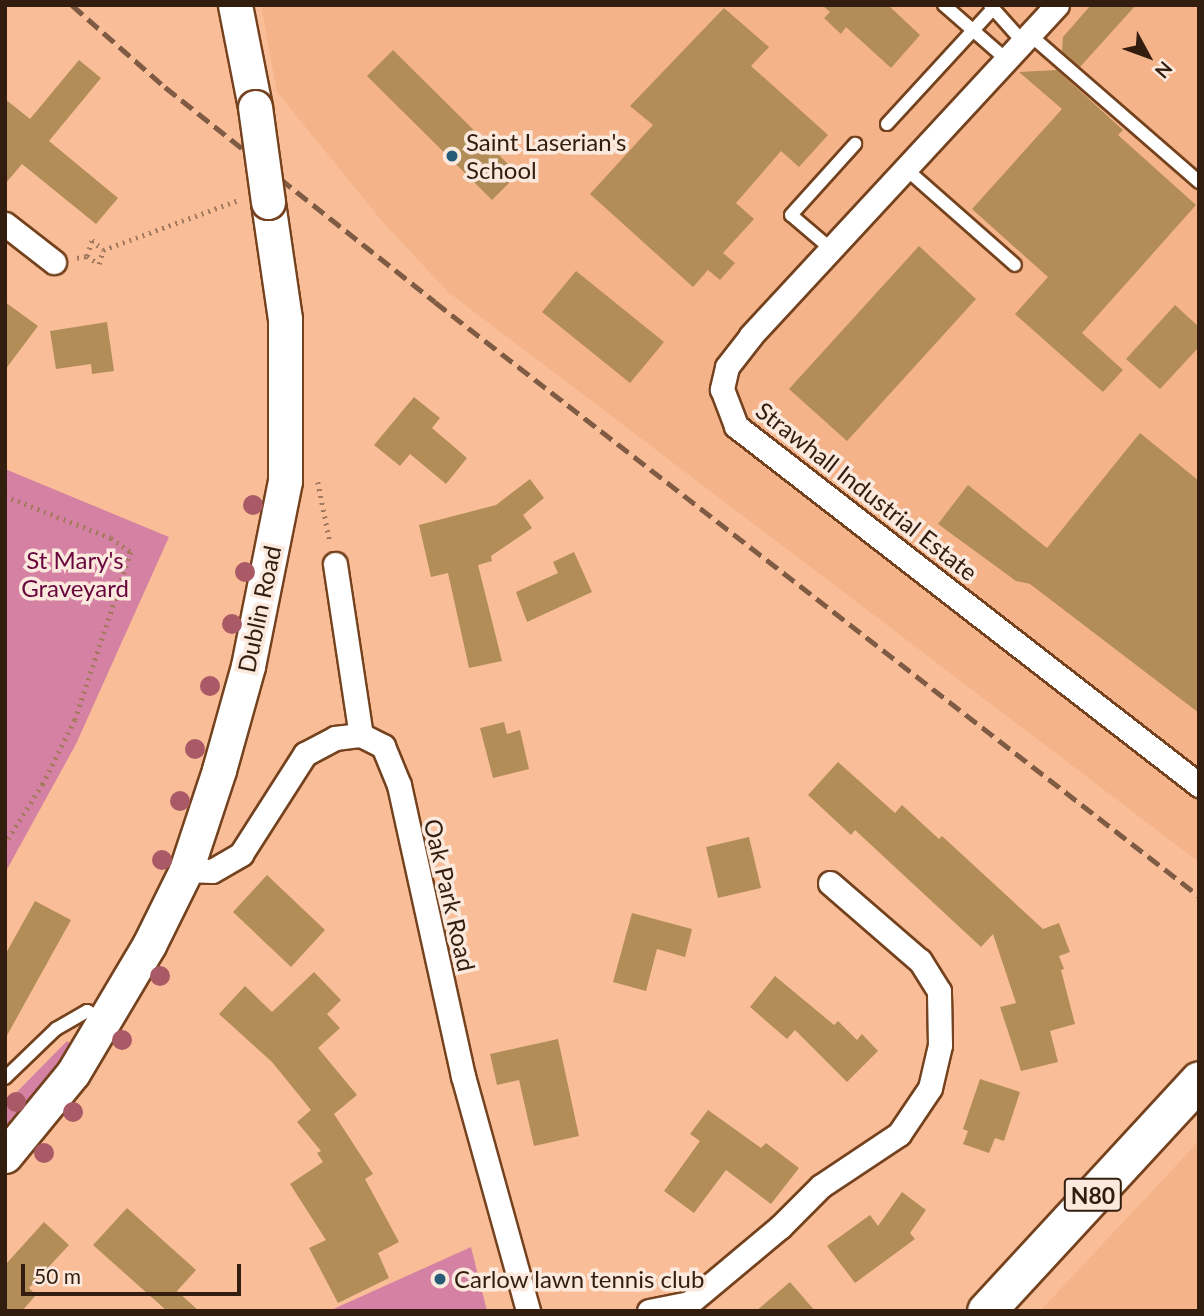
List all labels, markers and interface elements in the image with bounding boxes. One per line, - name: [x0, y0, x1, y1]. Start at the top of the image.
- north arrow: [1113, 21, 1183, 91]
- text: N: [1151, 57, 1178, 83]
- place label: Saint Laserian's School: [466, 128, 626, 184]
- marker: Saint Laserian's School: [444, 148, 460, 164]
- street label: Strawhall Industrial Estate: [751, 396, 983, 586]
- street label: Dublin Road: [231, 543, 287, 675]
- park label: St Mary's Graveyard: [21, 546, 129, 602]
- street label: Oak Park Road: [418, 816, 482, 974]
- road number: N80: [1063, 1176, 1123, 1214]
- scale bar: [24, 1250, 245, 1294]
- text: 50 m: [34, 1263, 81, 1288]
- place label: Carlow lawn tennis club: [454, 1265, 705, 1293]
- marker: Carlow lawn tennis club: [432, 1271, 448, 1287]

